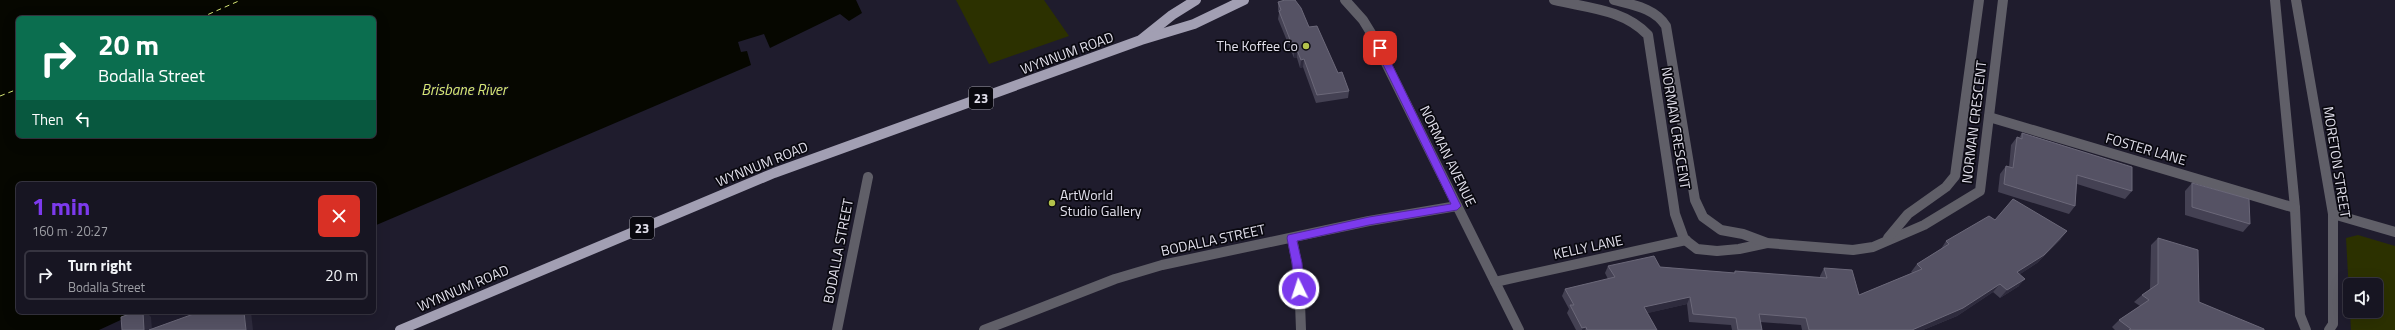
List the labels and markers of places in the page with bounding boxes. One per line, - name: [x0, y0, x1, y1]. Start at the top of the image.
- pin: [1363, 31, 1397, 65]
- place label: The Koffee Co: [1217, 35, 1298, 56]
- marker: The Koffee Co: [1301, 41, 1311, 51]
- place label: ArtWorld Studio Gallery: [1060, 184, 1142, 221]
- marker: ArtWorld Studio Gallery: [1047, 198, 1057, 208]

